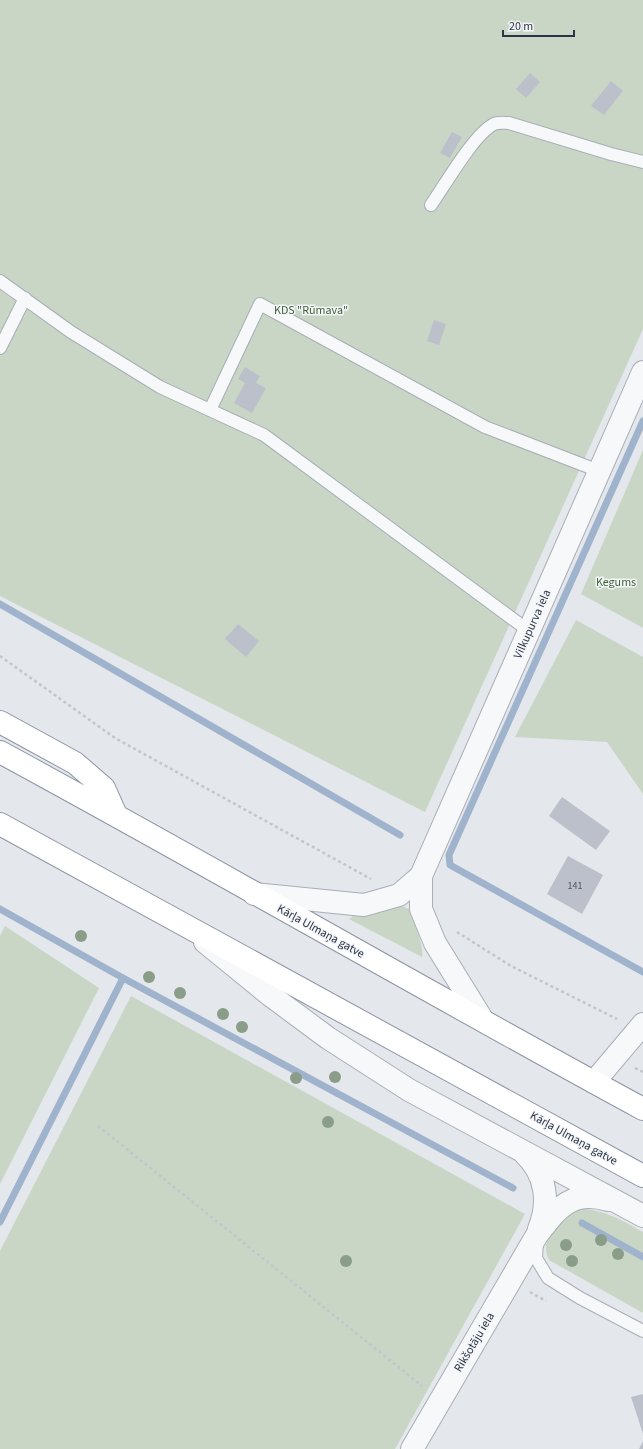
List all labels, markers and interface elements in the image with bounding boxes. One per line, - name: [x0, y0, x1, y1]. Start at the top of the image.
- scale bar: [503, 12, 574, 38]
- text: 20 m: [509, 18, 533, 35]
- park label: KDS "Rūmava": [274, 302, 348, 319]
- park label: Ķegums: [596, 574, 636, 591]
- street label: Vilkupurva iela: [510, 587, 555, 661]
- house number: 141: [568, 879, 582, 893]
- street label: Kārļa Ulmaņa gatve: [274, 900, 368, 963]
- street label: Kārļa Ulmaņa gatve: [527, 1107, 621, 1170]
- street label: Rikšotāju iela: [450, 1309, 499, 1375]

